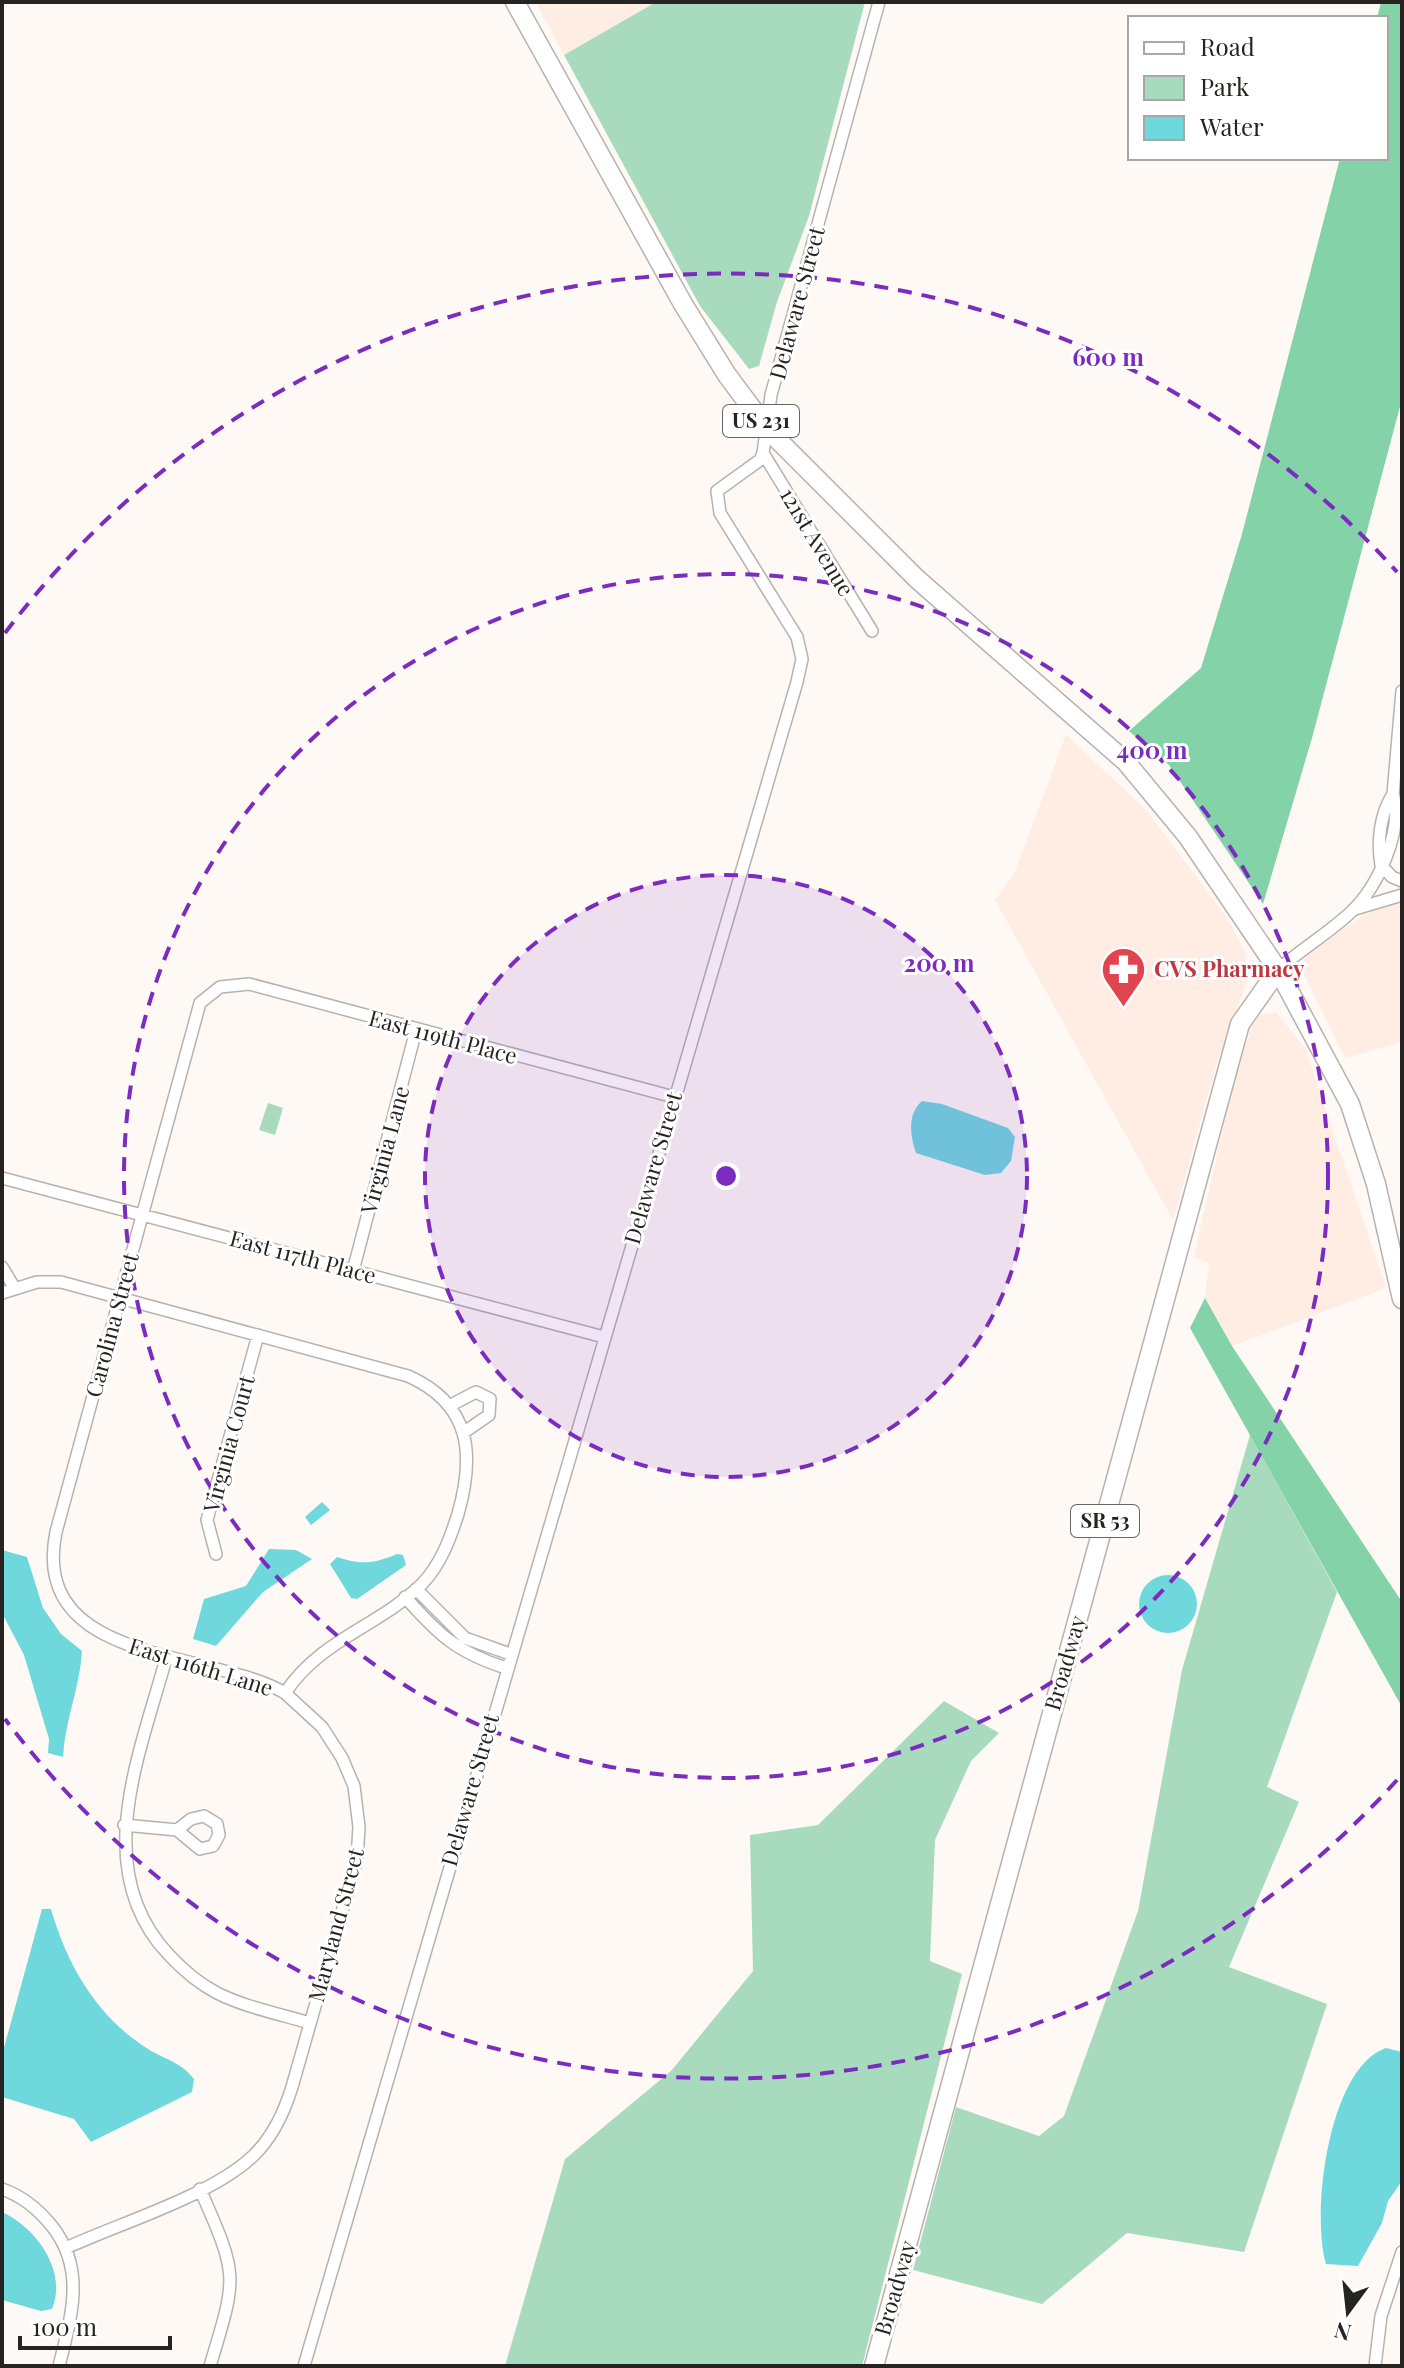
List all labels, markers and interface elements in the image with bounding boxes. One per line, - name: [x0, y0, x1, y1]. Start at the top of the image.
- legend: [1128, 16, 1388, 160]
- text: Road: [1200, 30, 1255, 62]
- text: Park: [1200, 70, 1250, 102]
- text: Water: [1199, 110, 1264, 142]
- street label: Delaware Street: [761, 222, 831, 382]
- text: 600 m: [1072, 340, 1144, 372]
- road number: US 231: [723, 405, 799, 437]
- street label: 121st Avenue: [774, 482, 862, 601]
- text: 400 m: [1117, 733, 1188, 765]
- pharmacy icon: CVS Pharmacy: [1099, 945, 1147, 1008]
- text: 200 m: [904, 946, 975, 978]
- place label: CVS Pharmacy: [1154, 953, 1305, 983]
- street label: East 119th Place: [366, 1002, 521, 1070]
- street label: Virginia Lane: [352, 1082, 416, 1218]
- street label: Delaware Street: [616, 1087, 688, 1247]
- centre of rings: [712, 1162, 740, 1190]
- street label: East 117th Place: [227, 1222, 380, 1290]
- street label: Carolina Street: [77, 1248, 145, 1400]
- street label: Virginia Court: [195, 1371, 261, 1517]
- road number: SR 53: [1071, 1505, 1139, 1537]
- street label: Broadway: [1036, 1612, 1092, 1714]
- street label: East 116th Lane: [126, 1630, 277, 1702]
- street label: Delaware Street: [433, 1709, 505, 1869]
- street label: Maryland Street: [300, 1843, 370, 2005]
- street label: Broadway: [866, 2237, 922, 2339]
- north arrow: [1308, 2272, 1388, 2352]
- scale bar: [20, 2300, 170, 2350]
- text: 100 m: [32, 2310, 97, 2342]
- text: N: [1331, 2316, 1354, 2349]

